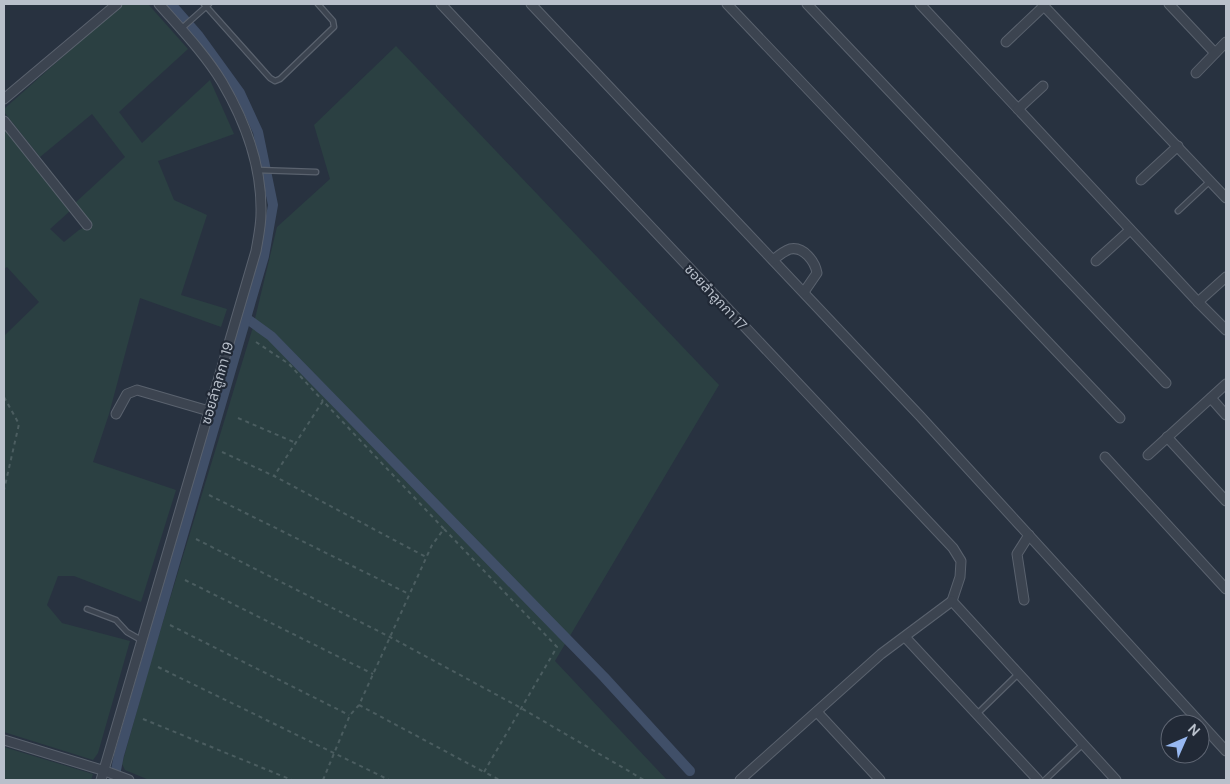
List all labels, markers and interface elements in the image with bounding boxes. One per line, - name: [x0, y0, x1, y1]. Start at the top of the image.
- street label: ซอยลำลูกกา 17: [681, 260, 751, 334]
- street label: ซอยลำลูกกา 19: [197, 339, 237, 426]
- north arrow: [1160, 714, 1210, 764]
- text: N: [1184, 720, 1204, 740]

